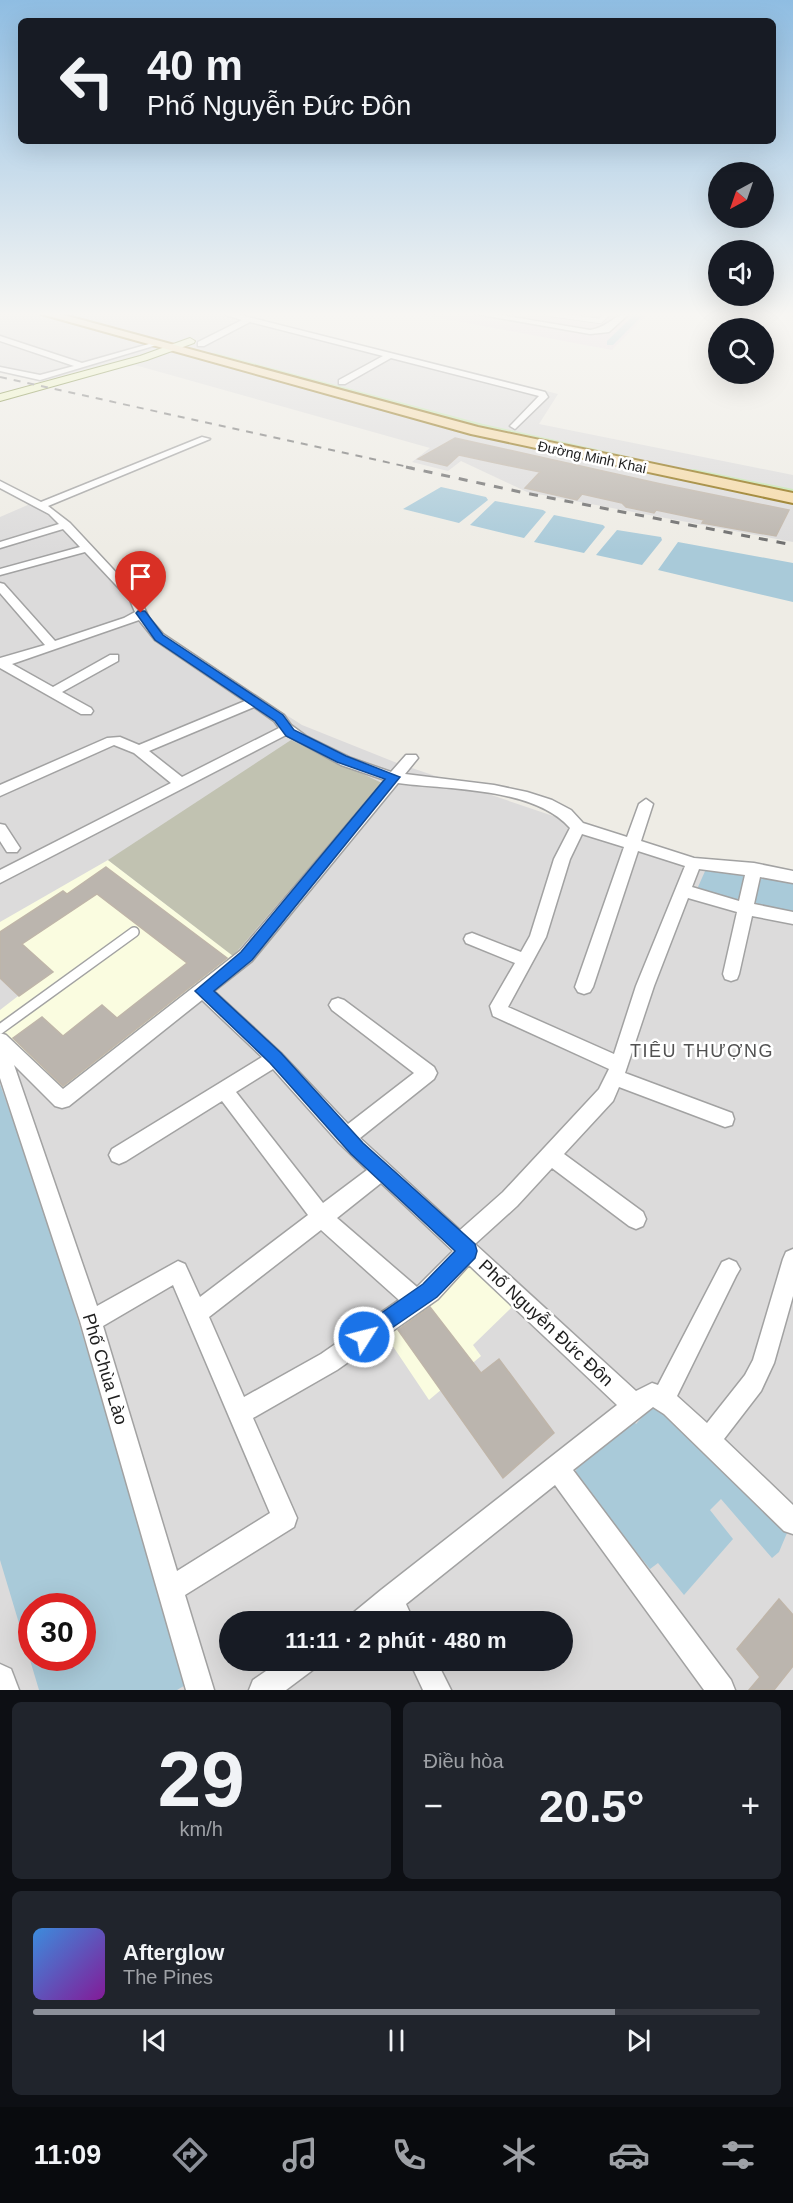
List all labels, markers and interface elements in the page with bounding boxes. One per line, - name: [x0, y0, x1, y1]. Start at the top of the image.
- icon: left: [48, 42, 126, 120]
- text: 40 m: [147, 42, 243, 89]
- text: Phố Nguyễn Đức Đôn: [147, 91, 411, 121]
- north arrow: [708, 162, 774, 228]
- map controls: [708, 162, 774, 384]
- button: sound: [708, 240, 774, 306]
- button: search: [708, 318, 774, 384]
- street label: Đường Minh Khai: [536, 438, 648, 476]
- pin: [115, 551, 166, 613]
- icon: arrive: [124, 560, 157, 593]
- district label: TIÊU THƯỢNG: [630, 1041, 774, 1061]
- street label: Phố Nguyễn Đức Đôn: [475, 1255, 618, 1390]
- position arrow: [332, 1305, 396, 1369]
- street label: Phố Chùa Lào: [79, 1311, 131, 1427]
- speed limit sign: 30: [18, 1593, 96, 1671]
- text: 11:11 · 2 phút · 480 m: [285, 1628, 507, 1653]
- text: 29: [158, 1735, 245, 1823]
- text: Điều hòa: [424, 1750, 504, 1772]
- text: 20.5°: [539, 1781, 645, 1832]
- text: −: [424, 1787, 443, 1824]
- text: +: [741, 1787, 760, 1824]
- text: km/h: [180, 1818, 223, 1840]
- text: Afterglow: [123, 1940, 224, 1965]
- text: The Pines: [123, 1966, 213, 1988]
- icon: previous: [138, 2024, 171, 2057]
- icon: pause: [380, 2024, 413, 2057]
- icon: next: [622, 2024, 655, 2057]
- icon: directions: [169, 2134, 211, 2176]
- icon: music: [279, 2134, 321, 2176]
- icon: phone: [388, 2134, 430, 2176]
- icon: climate: [498, 2134, 540, 2176]
- icon: car: [608, 2134, 650, 2176]
- icon: filters: [717, 2134, 759, 2176]
- text: 11:09: [34, 2140, 101, 2170]

